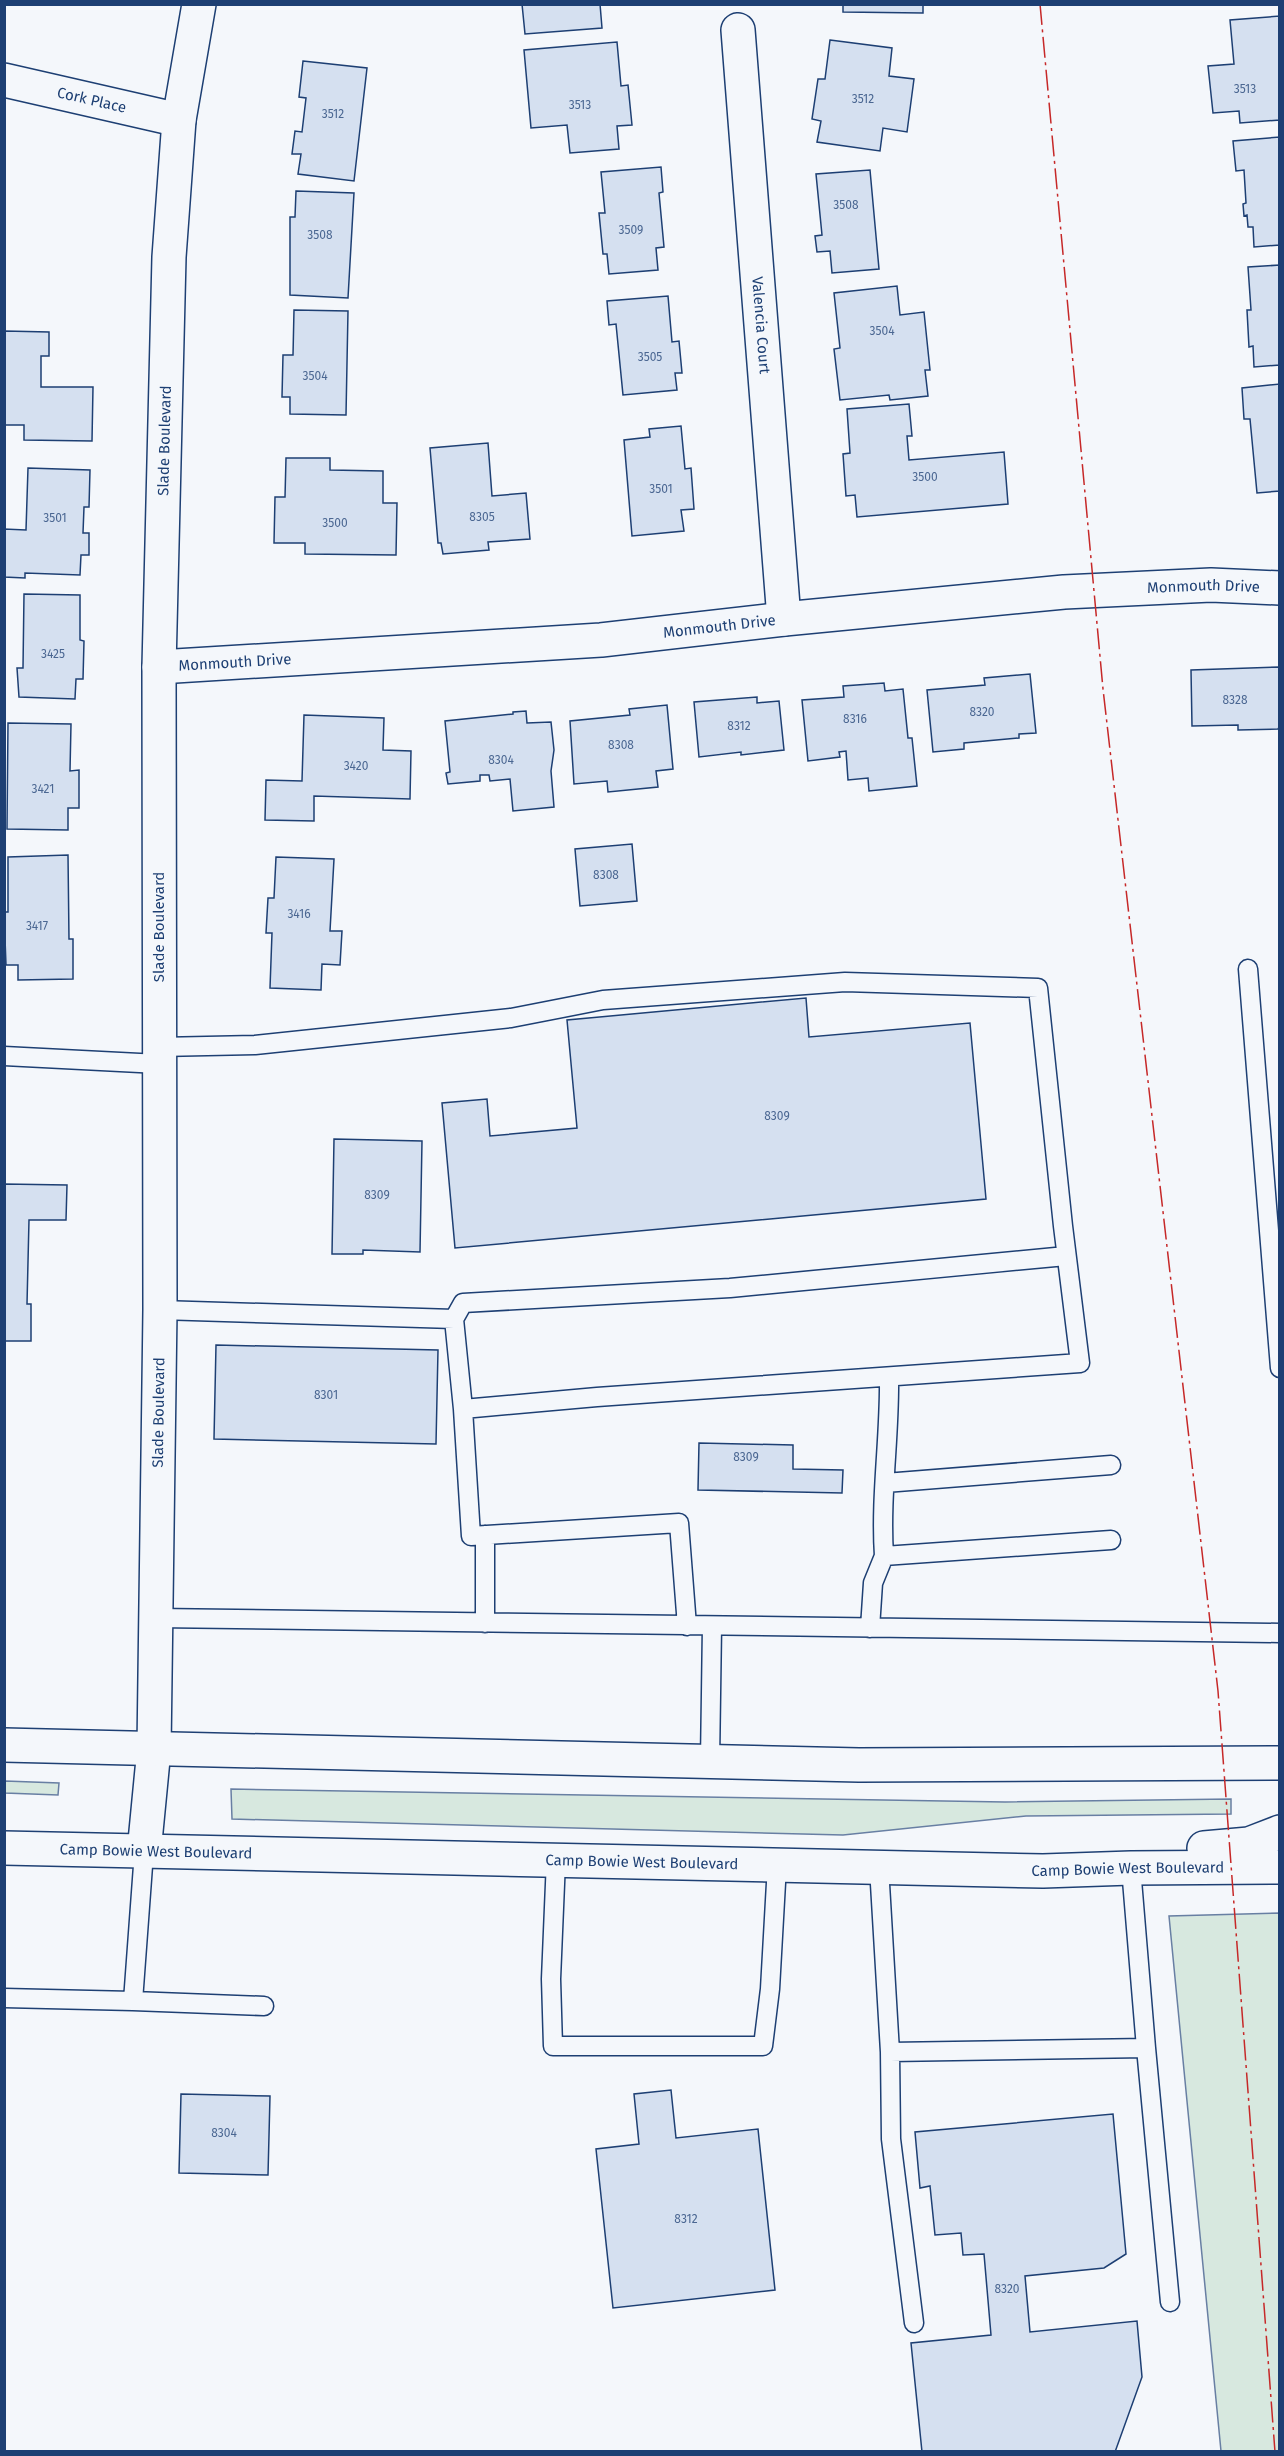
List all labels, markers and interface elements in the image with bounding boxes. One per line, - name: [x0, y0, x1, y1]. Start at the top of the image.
- house number: 3513: [1234, 82, 1256, 96]
- street label: Cork Place: [55, 83, 128, 117]
- house number: 3512: [852, 92, 874, 106]
- house number: 3513: [569, 98, 591, 112]
- house number: 3512: [322, 107, 344, 121]
- house number: 3508: [833, 198, 859, 212]
- house number: 3509: [619, 223, 643, 237]
- house number: 3508: [307, 228, 333, 242]
- street label: Valencia Court: [748, 276, 774, 375]
- house number: 3504: [869, 324, 895, 338]
- house number: 3505: [638, 350, 662, 364]
- house number: 3504: [302, 369, 328, 383]
- street label: Slade Boulevard: [154, 385, 175, 496]
- house number: 3500: [912, 470, 938, 484]
- house number: 3501: [649, 482, 673, 496]
- house number: 8305: [469, 510, 495, 524]
- house number: 3501: [43, 511, 67, 525]
- house number: 3500: [322, 516, 348, 530]
- street label: Monmouth Drive: [1147, 576, 1260, 597]
- street label: Monmouth Drive: [662, 611, 777, 642]
- house number: 3425: [41, 647, 65, 661]
- street label: Monmouth Drive: [178, 650, 292, 675]
- house number: 8328: [1222, 693, 1248, 707]
- house number: 8320: [969, 705, 995, 719]
- house number: 8316: [843, 712, 867, 726]
- house number: 8312: [727, 719, 751, 733]
- house number: 8308: [608, 738, 634, 752]
- house number: 8304: [488, 753, 514, 767]
- house number: 3420: [344, 759, 369, 773]
- house number: 3421: [32, 782, 54, 796]
- house number: 8308: [593, 868, 619, 882]
- street label: Slade Boulevard: [150, 872, 168, 982]
- house number: 3416: [287, 907, 311, 921]
- house number: 3417: [26, 919, 48, 933]
- house number: 8309: [764, 1109, 790, 1123]
- house number: 8309: [364, 1188, 390, 1202]
- street label: Slade Boulevard: [149, 1357, 168, 1468]
- house number: 8301: [314, 1388, 338, 1402]
- house number: 8309: [733, 1450, 759, 1464]
- street label: Camp Bowie West Boulevard: [59, 1840, 253, 1862]
- street label: Camp Bowie West Boulevard: [545, 1851, 738, 1873]
- street label: Camp Bowie West Boulevard: [1031, 1858, 1224, 1880]
- house number: 8304: [211, 2126, 237, 2140]
- house number: 8312: [674, 2212, 698, 2226]
- house number: 8320: [994, 2282, 1020, 2296]

